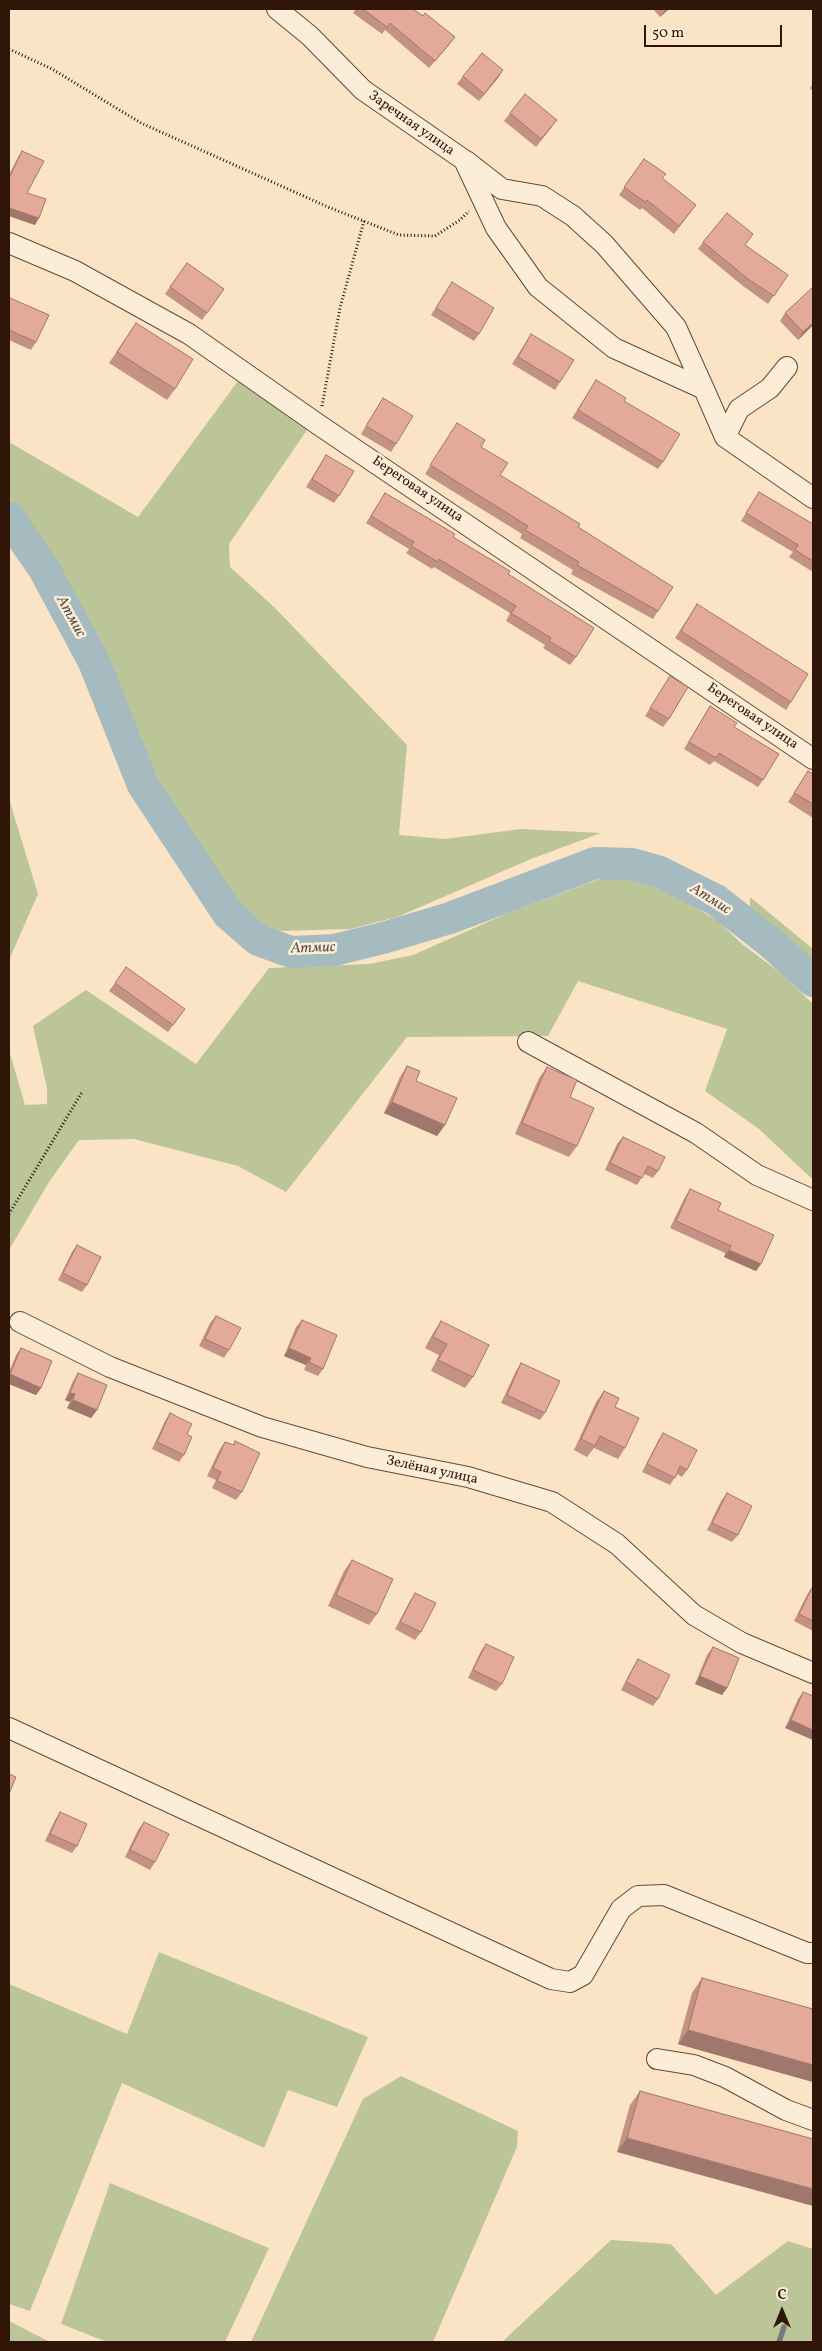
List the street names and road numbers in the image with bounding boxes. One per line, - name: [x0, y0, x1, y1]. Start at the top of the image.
- street label: Заречная улица: [365, 88, 457, 160]
- street label: Береговая улица: [368, 453, 466, 527]
- street label: Береговая улица: [703, 680, 801, 754]
- street label: Зелёная улица: [385, 1453, 479, 1489]

